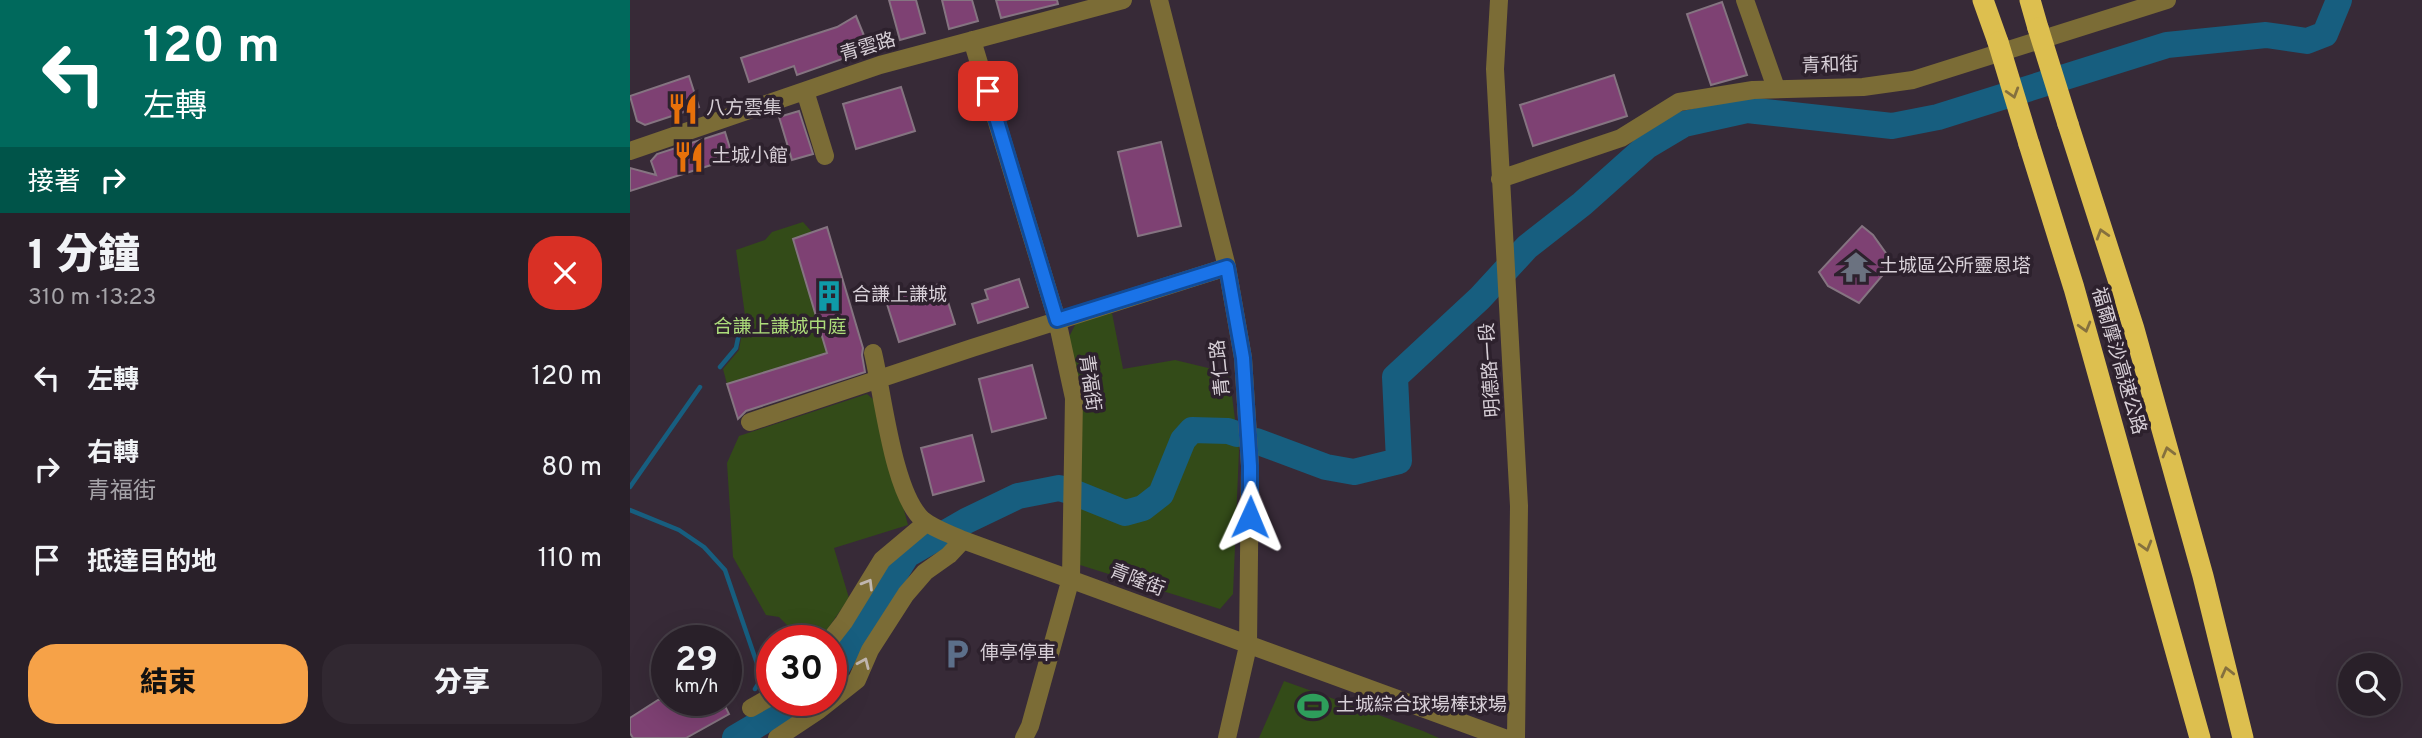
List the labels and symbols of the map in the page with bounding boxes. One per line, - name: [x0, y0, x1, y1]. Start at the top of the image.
- street label: 青雲路: [837, 28, 899, 68]
- street label: 青和街: [1801, 53, 1859, 79]
- pin: [958, 61, 1018, 121]
- one-way arrow: [2005, 87, 2020, 99]
- restaurant icon: 八方雲集: [666, 92, 700, 126]
- place label: 八方雲集: [706, 97, 782, 121]
- restaurant icon: 土城小館: [672, 140, 706, 174]
- place label: 土城小館: [712, 145, 788, 169]
- one-way arrow: [2096, 229, 2111, 241]
- temple icon: 土城區公所靈恩塔: [1839, 250, 1873, 284]
- place label: 土城區公所靈恩塔: [1879, 255, 2031, 279]
- building icon: 合謙上謙城: [812, 279, 846, 313]
- place label: 合謙上謙城: [852, 284, 947, 308]
- street label: 福爾摩沙高速公路: [2086, 285, 2150, 437]
- park label: 合謙上謙城中庭: [713, 316, 847, 340]
- one-way arrow: [2076, 321, 2091, 333]
- street label: 明德路一段: [1476, 322, 1506, 418]
- street label: 青仁路: [1206, 338, 1236, 398]
- street label: 青福街: [1073, 353, 1105, 413]
- one-way arrow: [2162, 446, 2177, 458]
- position arrow: [1213, 480, 1287, 554]
- one-way arrow: [2138, 540, 2153, 552]
- street label: 青隆街: [1106, 560, 1168, 602]
- one-way arrow: [859, 578, 872, 591]
- speed limit sign: 30: [756, 625, 847, 716]
- parking icon: 俥亭停車: [940, 637, 974, 671]
- place label: 俥亭停車: [980, 642, 1056, 666]
- one-way arrow: [856, 658, 870, 670]
- one-way arrow: [2220, 666, 2235, 678]
- sports icon: 土城綜合球場棒球場: [1296, 689, 1330, 723]
- place label: 土城綜合球場棒球場: [1336, 694, 1507, 718]

